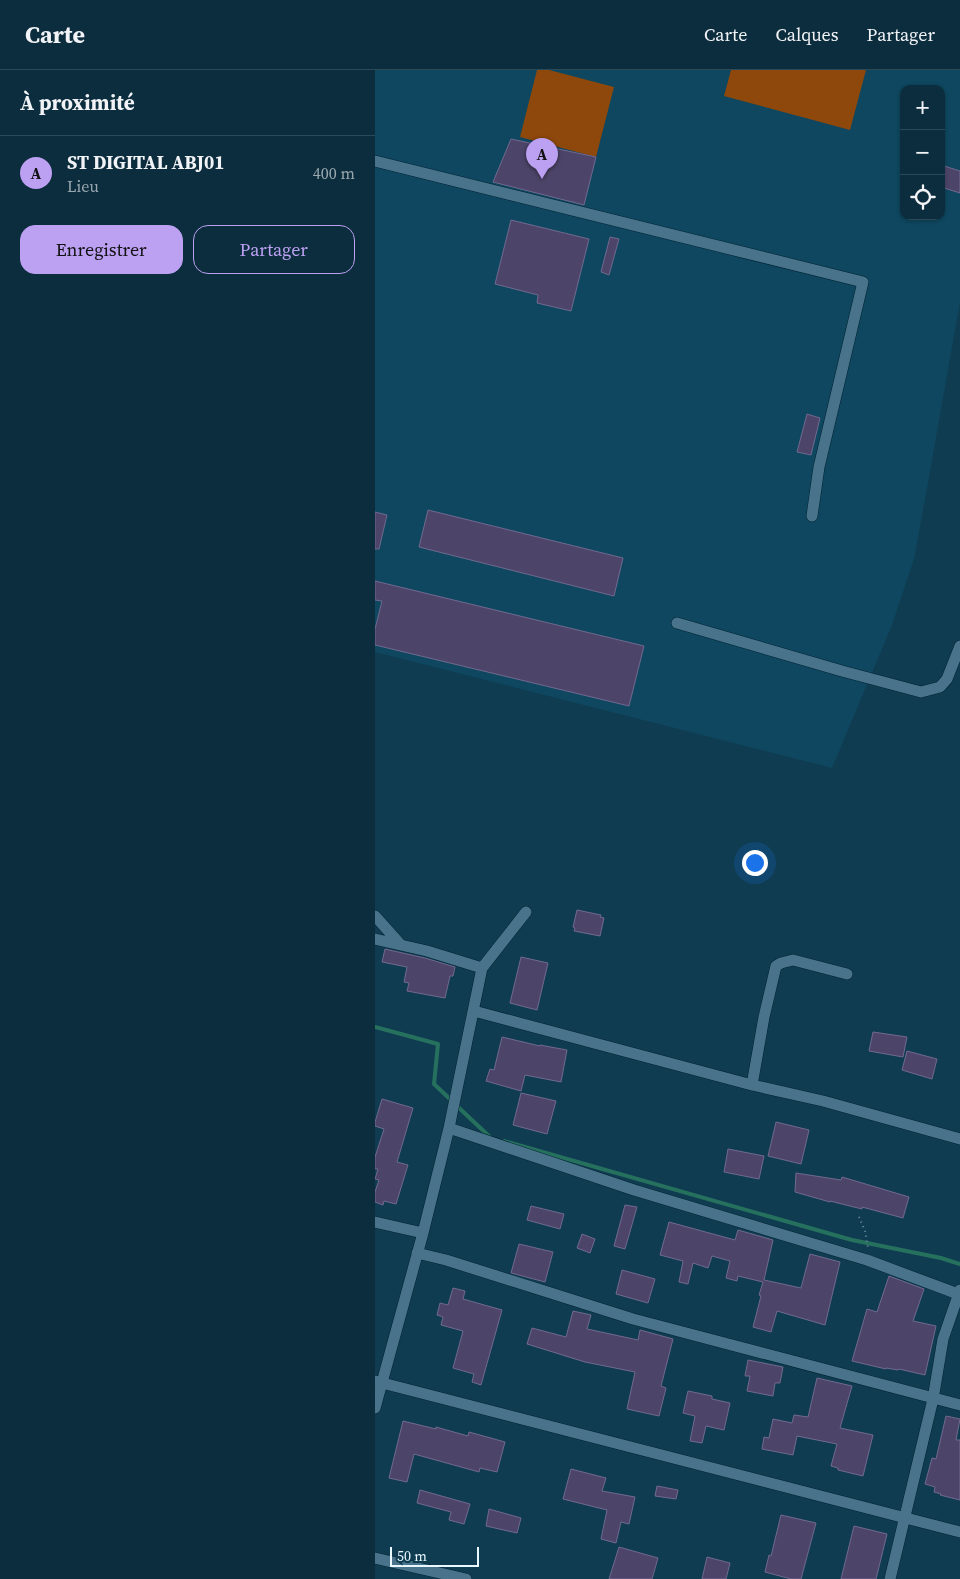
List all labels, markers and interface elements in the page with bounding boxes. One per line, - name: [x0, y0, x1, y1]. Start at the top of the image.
- text: Carte: [25, 18, 85, 51]
- text: Carte: [704, 22, 747, 47]
- text: Calques: [775, 22, 839, 47]
- text: Partager: [867, 22, 935, 47]
- map controls: [900, 85, 945, 220]
- button: +: [900, 85, 945, 130]
- text: À proximité: [20, 88, 135, 117]
- button: −: [900, 130, 945, 175]
- pin: A: [526, 138, 558, 179]
- text: ST DIGITAL ABJ01: [67, 149, 225, 175]
- text: A: [31, 162, 41, 184]
- text: 400 m: [313, 162, 355, 184]
- text: Lieu: [67, 175, 99, 197]
- button: locate: [900, 175, 945, 220]
- button: Enregistrer: [20, 225, 183, 274]
- button: Partager: [193, 225, 355, 274]
- your location: [742, 850, 768, 876]
- scale bar: [390, 1544, 479, 1567]
- text: 50 m: [397, 1546, 427, 1566]

